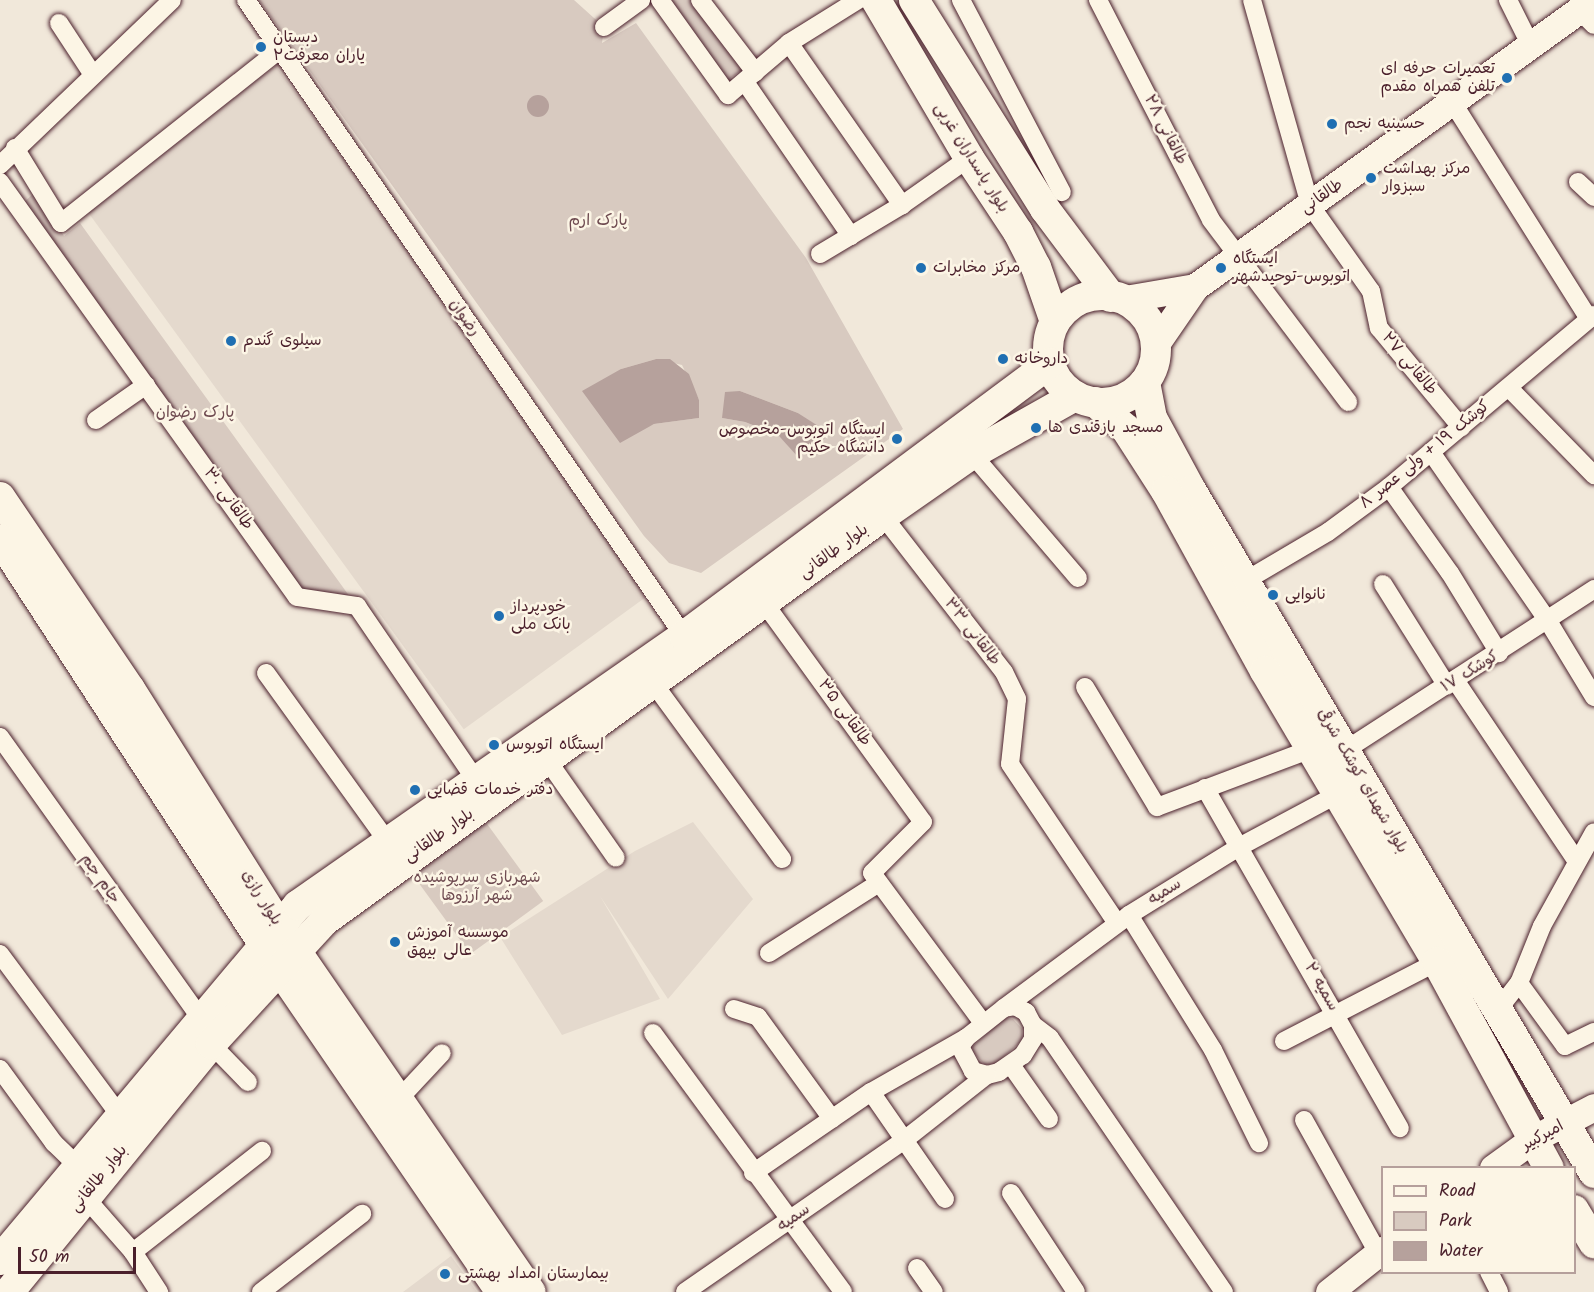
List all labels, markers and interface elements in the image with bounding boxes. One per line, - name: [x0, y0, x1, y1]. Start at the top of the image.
- place label: دبستان یاران معرفت۲: [273, 28, 365, 66]
- marker: دبستان یاران معرفت۲: [254, 40, 268, 54]
- place label: تعمیرات حرفه ای تلفن همراه مقدم: [1381, 59, 1495, 97]
- marker: تعمیرات حرفه ای تلفن همراه مقدم: [1500, 71, 1514, 85]
- street label: طالقانی ۲۸: [1139, 92, 1191, 168]
- street label: بلوار پاسداران غربی: [929, 100, 1013, 216]
- place label: حسینیه نجم: [1344, 114, 1425, 134]
- marker: حسینیه نجم: [1325, 117, 1339, 131]
- place label: مرکز بهداشت سبزوار: [1383, 159, 1470, 197]
- marker: مرکز بهداشت سبزوار: [1364, 171, 1378, 185]
- street label: طالقانی: [1297, 176, 1347, 218]
- park label: پارک ارم: [568, 211, 628, 231]
- place label: ایستگاه اتوبوس-توحیدشهر: [1233, 249, 1350, 287]
- place label: مرکز مخابرات: [933, 258, 1020, 278]
- marker: مرکز مخابرات: [914, 261, 928, 275]
- marker: ایستگاه اتوبوس-توحیدشهر: [1214, 261, 1228, 275]
- street label: رضوان: [444, 296, 484, 340]
- street label: طالقانی ۲۷: [1377, 329, 1441, 399]
- place label: سیلوی گندم: [243, 331, 322, 351]
- marker: سیلوی گندم: [224, 334, 238, 348]
- place label: داروخانه: [1015, 349, 1068, 369]
- marker: داروخانه: [996, 352, 1010, 366]
- street label: کوشک ۱۹ + ولی عصر ۸: [1356, 397, 1494, 513]
- park label: پارک رضوان: [156, 403, 234, 423]
- place label: مسجد بازقندی ها: [1048, 418, 1163, 438]
- place label: ایستگاه اتوبوس-مخصوص دانشگاه حکیم: [719, 420, 885, 458]
- marker: مسجد بازقندی ها: [1029, 421, 1043, 435]
- marker: ایستگاه اتوبوس-مخصوص دانشگاه حکیم: [890, 432, 904, 446]
- street label: طالقانی ۳۰: [199, 464, 257, 534]
- street label: بلوار طالقانی: [796, 520, 872, 584]
- place label: نانوایی: [1285, 585, 1327, 605]
- marker: نانوایی: [1266, 588, 1280, 602]
- street label: طالقانی ۳۳: [940, 595, 1004, 669]
- place label: خودپرداز بانک ملی: [511, 597, 571, 635]
- marker: خودپرداز بانک ملی: [492, 609, 506, 623]
- street label: کوشک ۱۷: [1438, 647, 1502, 697]
- street label: طالقانی ۳۵: [813, 676, 875, 750]
- street label: بلوار شهدای کوشک شرقی: [1313, 705, 1411, 857]
- place label: ایستگاه اتوبوس: [506, 735, 604, 755]
- marker: ایستگاه اتوبوس: [487, 738, 501, 752]
- place label: دفتر خدمات قضایی: [427, 780, 553, 800]
- marker: دفتر خدمات قضایی: [408, 783, 422, 797]
- street label: بلوار طالقانی: [400, 805, 478, 867]
- street label: جام جم: [76, 850, 124, 908]
- street label: بلوار رازی: [237, 867, 285, 929]
- park label: شهربازی سرپوشیده شهر آرزوها: [413, 868, 541, 906]
- street label: سمیه: [1145, 874, 1185, 910]
- place label: موسسه آموزش عالی بیهق: [407, 923, 509, 961]
- marker: موسسه آموزش عالی بیهق: [388, 935, 402, 949]
- street label: سمیه ۲: [1300, 959, 1342, 1015]
- street label: امیرکبیر: [1519, 1117, 1567, 1155]
- street label: بلوار طالقانی: [66, 1141, 132, 1217]
- legend: [1381, 1166, 1576, 1274]
- text: Road: [1439, 1177, 1475, 1206]
- street label: سمیه: [774, 1200, 814, 1236]
- text: Park: [1439, 1207, 1472, 1236]
- scale bar: [21, 1235, 140, 1273]
- text: Water: [1439, 1237, 1483, 1266]
- text: 50 m: [29, 1243, 69, 1272]
- place label: بیمارستان امداد بهشتی: [458, 1264, 609, 1284]
- marker: بیمارستان امداد بهشتی: [436, 1265, 454, 1283]

